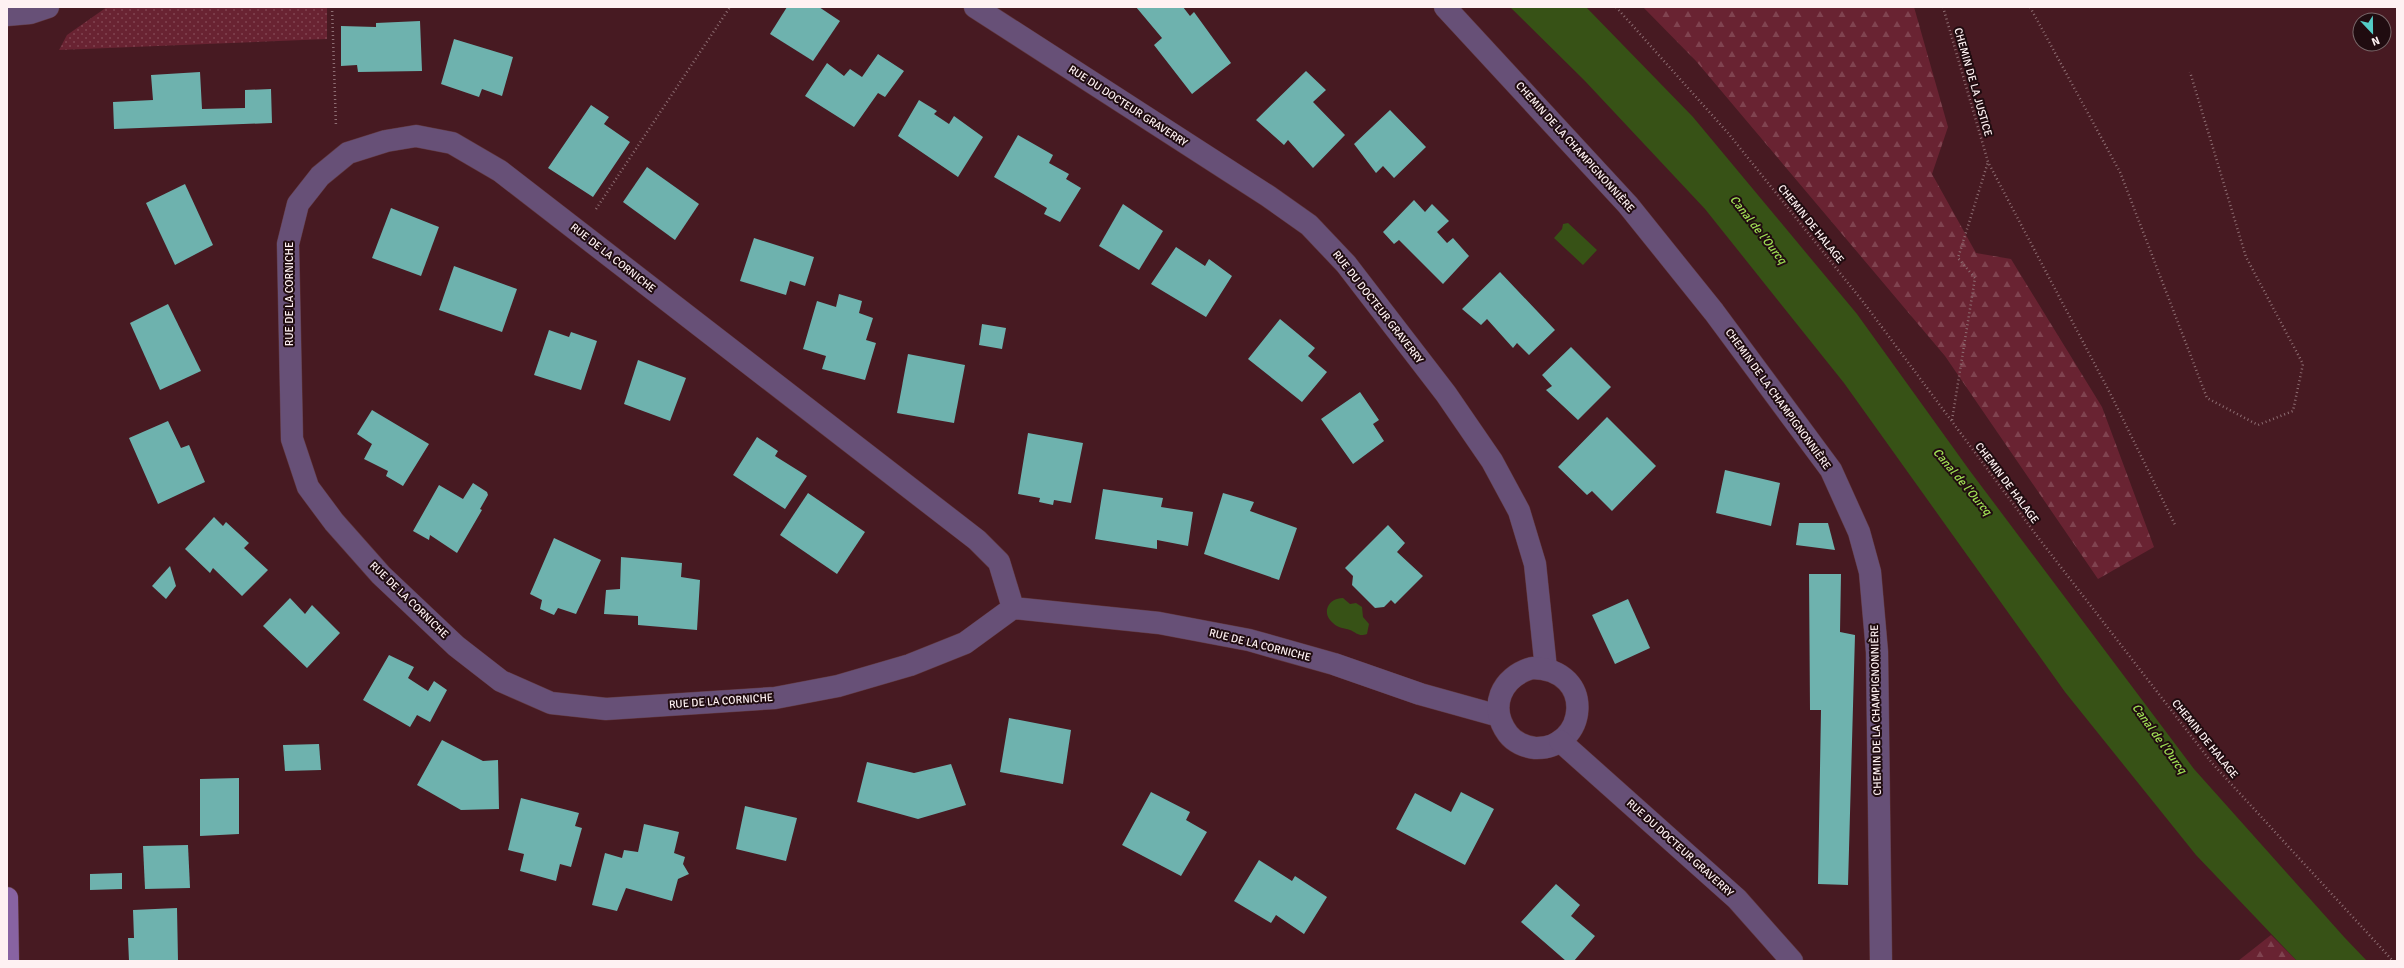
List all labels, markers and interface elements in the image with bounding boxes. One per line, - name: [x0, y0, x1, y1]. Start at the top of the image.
- north arrow: [2352, 12, 2392, 52]
- street label: CHEMIN DE LA JUSTICE: [1951, 26, 1995, 138]
- text: N: [2370, 33, 2382, 48]
- street label: RUE DU DOCTEUR GRAVERRY: [1066, 63, 1190, 150]
- street label: CHEMIN DE LA CHAMPIGNONNIÈRE: [1513, 78, 1638, 215]
- street label: CHEMIN DE HALAGE: [1775, 182, 1847, 266]
- water label: Canal de l'Ourcq: [1726, 193, 1791, 269]
- street label: RUE DE LA CORNICHE: [568, 221, 658, 295]
- street label: RUE DE LA CORNICHE: [283, 242, 296, 346]
- street label: RUE DU DOCTEUR GRAVERRY: [1330, 248, 1426, 366]
- street label: CHEMIN DE LA CHAMPIGNONNIÈRE: [1722, 325, 1834, 472]
- street label: CHEMIN DE HALAGE: [1972, 440, 2042, 526]
- water label: Canal de l'Ourcq: [1929, 445, 1996, 520]
- street label: RUE DE LA CORNICHE: [367, 559, 451, 641]
- street label: CHEMIN DE LA CHAMPIGNONNIÈRE: [1867, 624, 1884, 796]
- street label: RUE DE LA CORNICHE: [1208, 626, 1312, 664]
- street label: RUE DE LA CORNICHE: [668, 691, 774, 711]
- street label: CHEMIN DE HALAGE: [2169, 697, 2241, 781]
- water label: Canal de l'Ourcq: [2128, 701, 2191, 778]
- street label: RUE DU DOCTEUR GRAVERRY: [1624, 797, 1736, 900]

